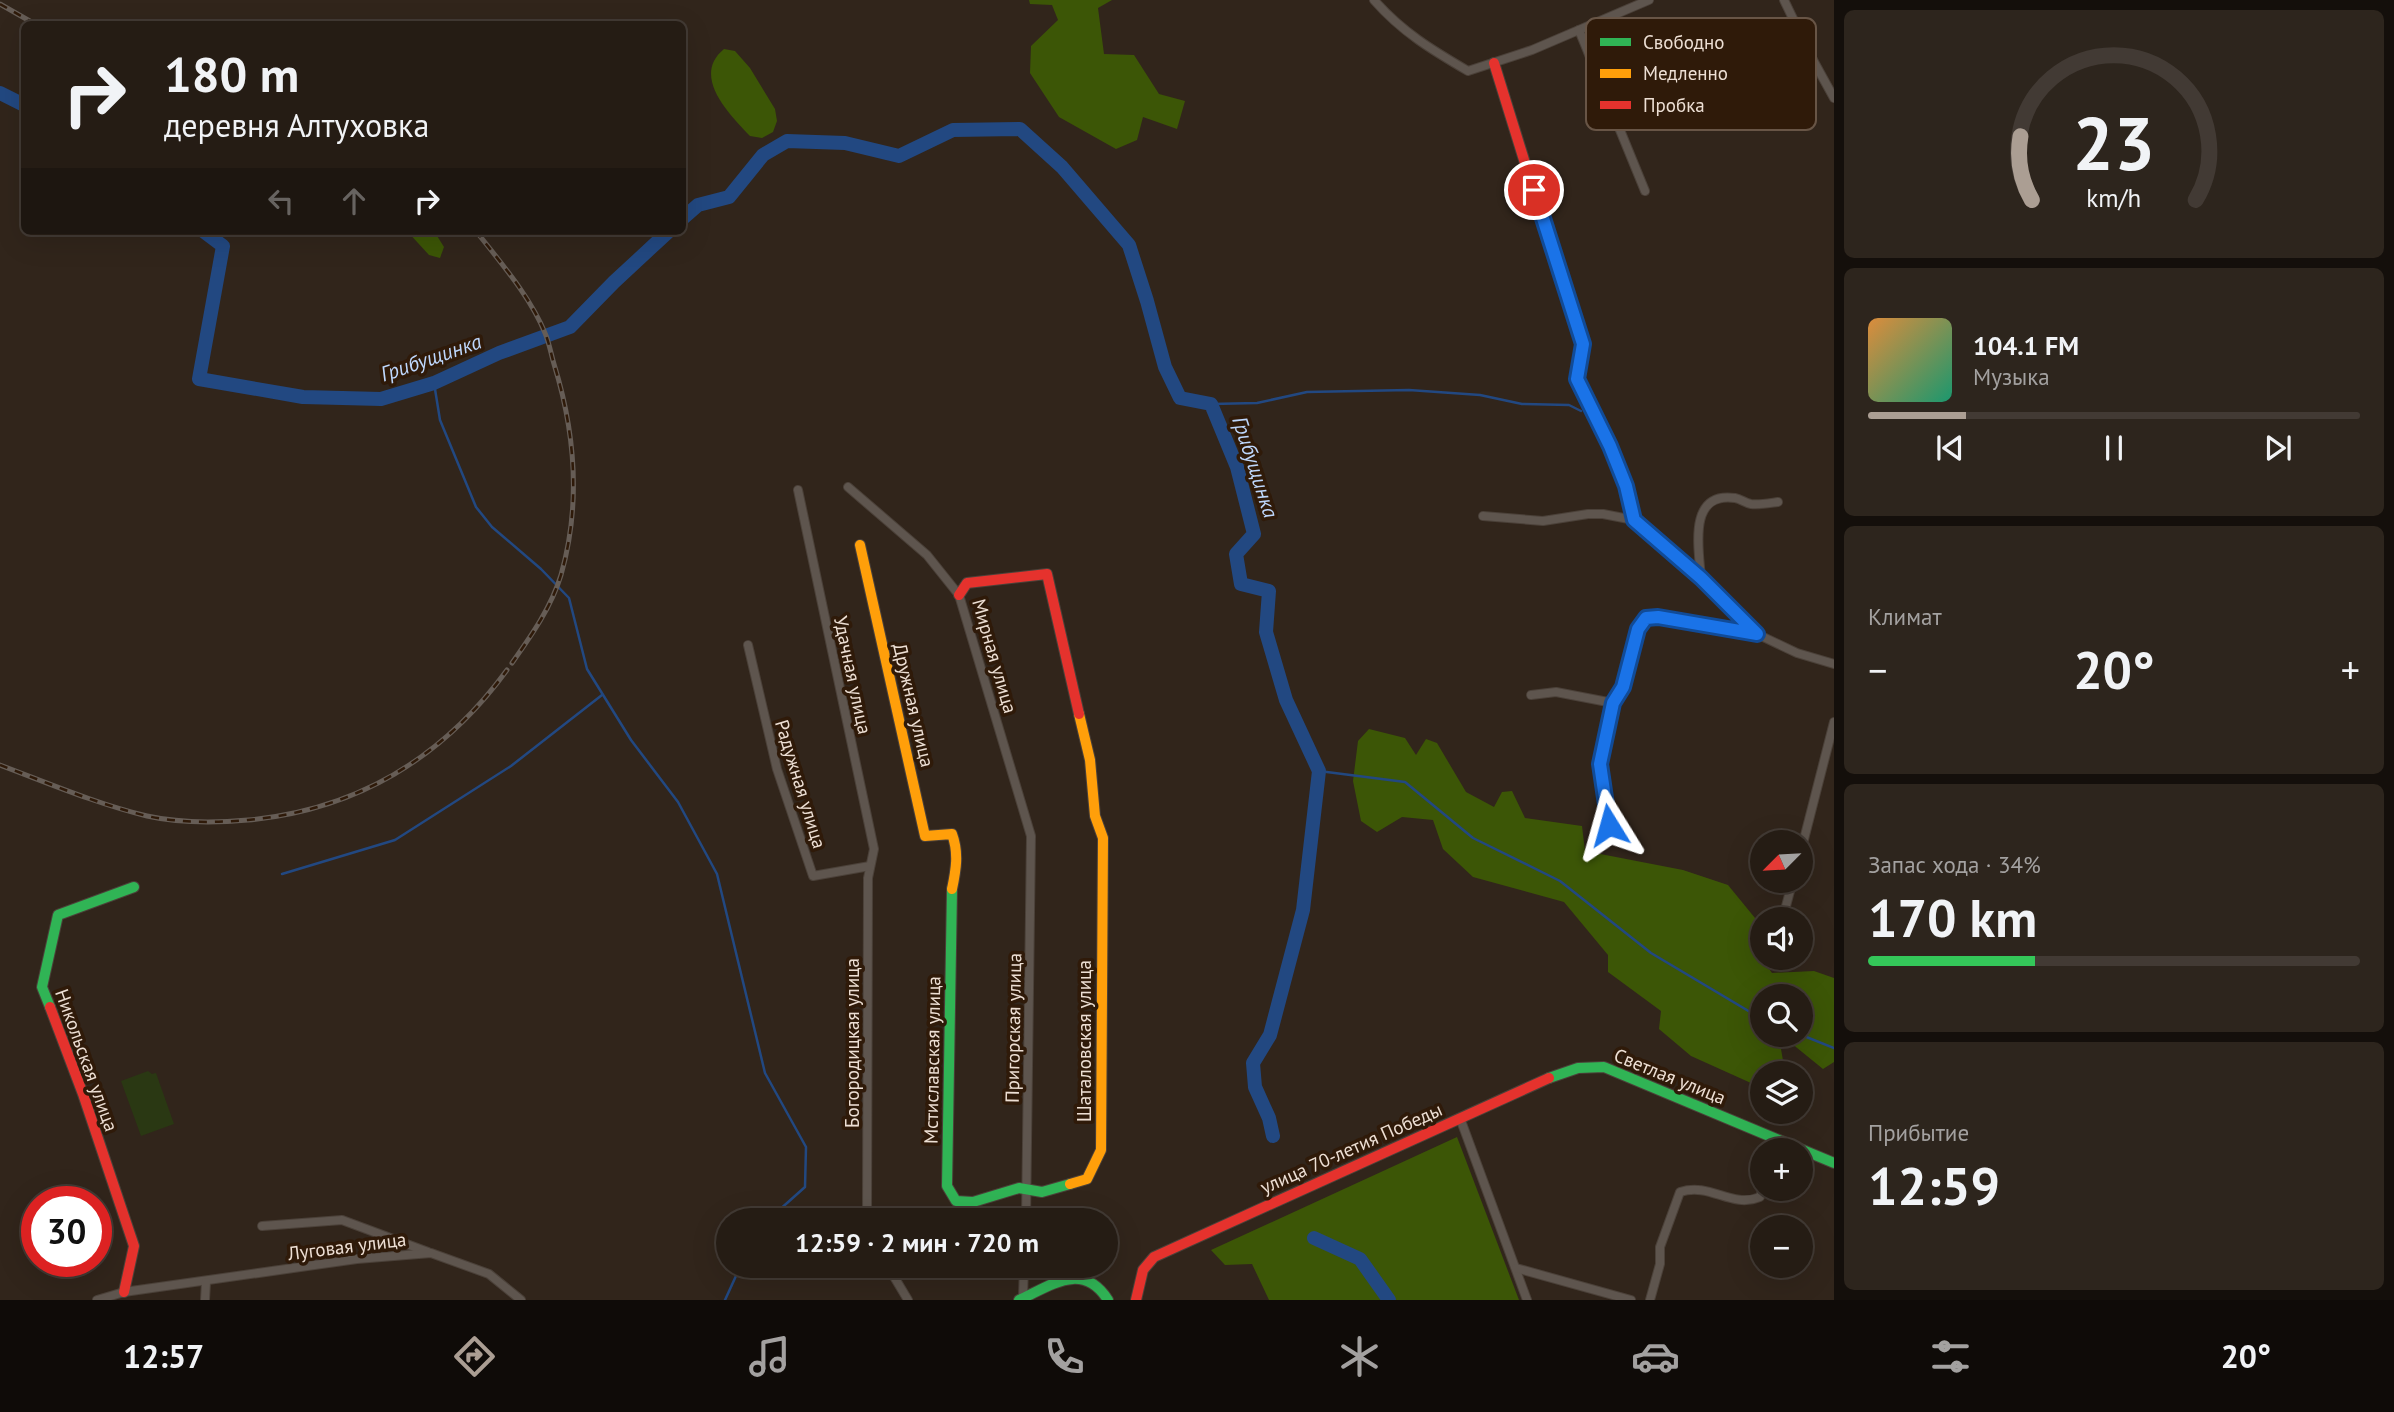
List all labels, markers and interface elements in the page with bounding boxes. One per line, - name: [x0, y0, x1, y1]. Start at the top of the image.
- legend: [1586, 18, 1816, 130]
- text: Свободно: [1643, 30, 1725, 54]
- text: 180 m: [164, 42, 299, 106]
- icon: right: [49, 49, 140, 140]
- text: Медленно: [1643, 61, 1728, 85]
- text: Пробка: [1643, 93, 1705, 117]
- text: 23: [2073, 96, 2155, 190]
- text: деревня Алтуховка: [164, 104, 429, 146]
- pin: [1504, 160, 1564, 220]
- icon: arrive: [1515, 171, 1553, 209]
- icon: left: [262, 182, 300, 220]
- icon: ahead: [335, 182, 373, 220]
- icon: right: [408, 182, 446, 220]
- text: km/h: [2087, 182, 2141, 214]
- water label: Грибущинка: [377, 327, 486, 387]
- text: 104.1 FM: [1973, 329, 2079, 362]
- text: Музыка: [1973, 362, 2050, 391]
- water label: Грибущинка: [1226, 413, 1285, 522]
- icon: previous: [1931, 429, 1969, 467]
- icon: pause: [2095, 429, 2133, 467]
- icon: next: [2259, 429, 2297, 467]
- street label: Мирная улица: [967, 596, 1023, 716]
- text: Климат: [1868, 602, 1942, 631]
- street label: Удачная улица: [829, 614, 877, 736]
- text: 20°: [2073, 636, 2155, 703]
- street label: Дружная улица: [888, 641, 940, 769]
- text: −: [1868, 645, 1887, 694]
- text: +: [2341, 645, 2360, 694]
- street label: Радужная улица: [770, 717, 832, 851]
- position arrow: [1572, 788, 1646, 862]
- north arrow: [1750, 830, 1813, 892]
- map controls: [1750, 830, 1813, 1278]
- text: Запас хода · 34%: [1868, 850, 2041, 879]
- text: 170 km: [1868, 884, 2037, 951]
- button: sound: [1750, 907, 1813, 970]
- street label: Пригорская улица: [1000, 953, 1026, 1103]
- street label: Богородицкая улица: [840, 958, 864, 1128]
- street label: Шаталовская улица: [1072, 960, 1096, 1122]
- street label: Мстиславская улица: [919, 976, 945, 1144]
- button: search: [1750, 984, 1813, 1047]
- street label: Никольская улица: [50, 986, 124, 1134]
- street label: Светлая улица: [1611, 1043, 1729, 1109]
- button: layers: [1750, 1061, 1813, 1124]
- street label: улица 70-летия Победы: [1256, 1097, 1446, 1199]
- text: Прибытие: [1868, 1118, 1969, 1147]
- button: +: [1750, 1138, 1813, 1201]
- text: 12:59: [1868, 1152, 2000, 1219]
- speed limit sign: 30: [21, 1186, 112, 1277]
- button: −: [1750, 1215, 1813, 1278]
- text: 12:59 · 2 мин · 720 m: [795, 1226, 1039, 1259]
- street label: Луговая улица: [286, 1227, 408, 1265]
- icon: directions: [450, 1332, 499, 1381]
- icon: music: [745, 1332, 794, 1381]
- icon: phone: [1040, 1332, 1089, 1381]
- icon: climate: [1335, 1332, 1384, 1381]
- icon: car: [1631, 1332, 1680, 1381]
- icon: filters: [1926, 1332, 1975, 1381]
- text: 12:57: [123, 1335, 204, 1377]
- text: 20°: [2221, 1335, 2271, 1377]

